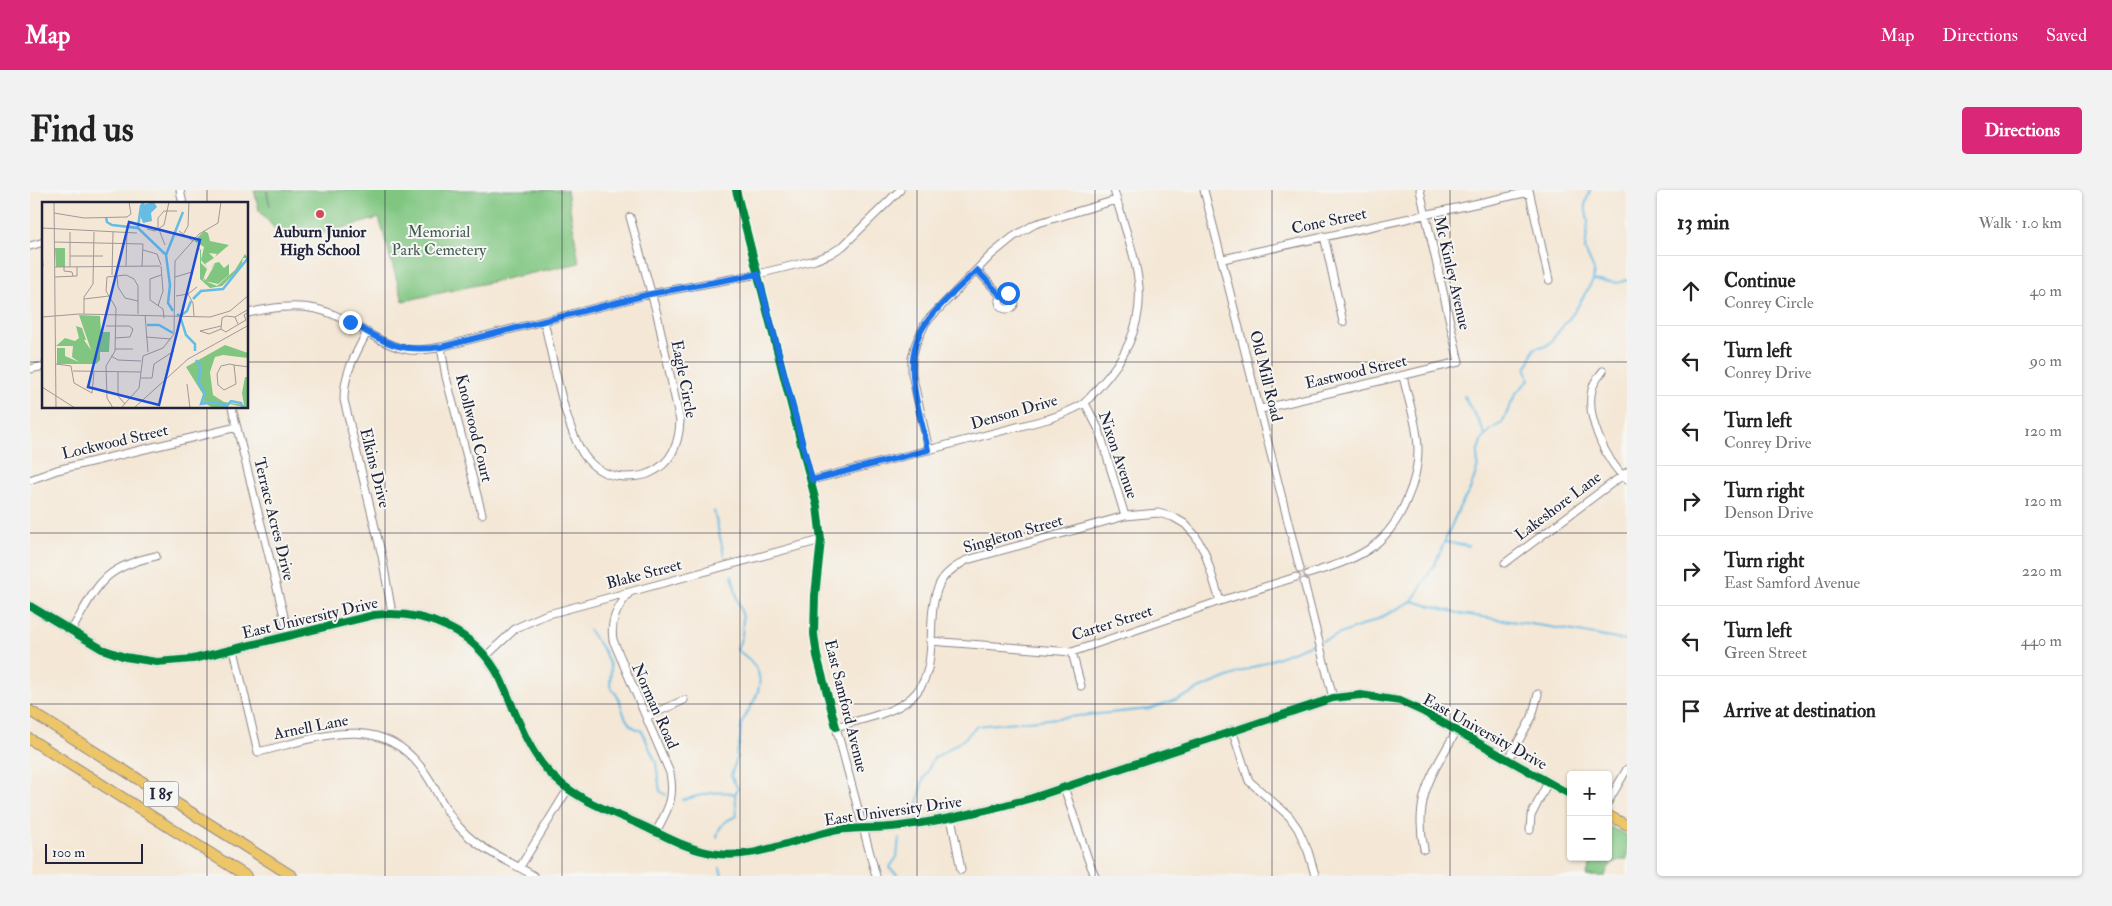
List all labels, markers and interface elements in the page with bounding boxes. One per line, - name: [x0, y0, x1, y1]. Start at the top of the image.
- text: Map: [25, 20, 70, 51]
- text: Map: [1881, 24, 1914, 47]
- text: Directions: [1942, 24, 2018, 47]
- text: Saved: [2046, 24, 2087, 47]
- button: Directions: [1962, 107, 2082, 154]
- text: Find us: [30, 108, 134, 152]
- inset map: [42, 202, 249, 409]
- street label: Cone Street: [1290, 203, 1368, 239]
- marker: Auburn Junior High School: [314, 208, 326, 220]
- text: 13 min: [1677, 209, 1730, 236]
- text: Walk · 1.0 km: [1978, 213, 2062, 233]
- street label: Mc Kinley Avenue: [1429, 214, 1475, 332]
- place label: Auburn Junior High School: [273, 222, 367, 261]
- park label: Memorial Park Cemetery: [392, 222, 487, 260]
- text: Continue: [1724, 269, 1795, 293]
- icon: ahead: [1677, 277, 1705, 305]
- text: 40 m: [2029, 281, 2062, 301]
- route start: [997, 282, 1020, 305]
- text: Conrey Circle: [1724, 293, 1814, 313]
- route end: [339, 311, 362, 334]
- street label: Old Mill Road: [1245, 328, 1287, 424]
- street label: Eagle Circle: [667, 338, 701, 420]
- text: Turn left: [1724, 339, 1792, 363]
- icon: left: [1677, 347, 1705, 375]
- street label: Eastwood Street: [1303, 351, 1409, 393]
- text: 90 m: [2030, 351, 2062, 371]
- text: Conrey Drive: [1724, 363, 1811, 383]
- street label: Knollwood Court: [451, 372, 497, 484]
- street label: Denson Drive: [968, 390, 1060, 434]
- street label: Nixon Avenue: [1094, 409, 1142, 502]
- text: Turn left: [1724, 409, 1792, 433]
- icon: left: [1677, 417, 1705, 445]
- street label: Lockwood Street: [60, 420, 170, 464]
- text: 120 m: [2024, 421, 2062, 441]
- street label: Elkins Drive: [355, 426, 395, 510]
- text: Conrey Drive: [1724, 433, 1811, 453]
- street label: Terrace Acres Drive: [249, 455, 299, 583]
- street label: Lakeshore Lane: [1511, 467, 1605, 545]
- text: Turn right: [1724, 479, 1804, 503]
- icon: right: [1677, 487, 1705, 515]
- text: 120 m: [2024, 491, 2062, 511]
- text: Denson Drive: [1724, 503, 1813, 523]
- street label: Singleton Street: [961, 510, 1065, 558]
- text: Turn right: [1724, 549, 1804, 573]
- street label: Blake Street: [604, 554, 684, 594]
- icon: right: [1677, 557, 1705, 585]
- text: 220 m: [2022, 561, 2062, 581]
- text: East Samford Avenue: [1724, 573, 1860, 593]
- street label: East University Drive: [240, 593, 380, 643]
- street label: Carter Street: [1069, 601, 1155, 645]
- text: Turn left: [1724, 619, 1792, 643]
- icon: left: [1677, 627, 1705, 655]
- text: 440 m: [2021, 631, 2062, 651]
- street label: East Samford Avenue: [820, 637, 872, 775]
- text: Green Street: [1724, 643, 1807, 663]
- street label: Norman Road: [627, 660, 683, 752]
- street label: East University Drive: [1419, 690, 1551, 775]
- icon: arrive: [1677, 697, 1705, 725]
- text: Arrive at destination: [1724, 699, 1876, 723]
- street label: Arnell Lane: [271, 710, 350, 744]
- map controls: [1567, 771, 1612, 861]
- button: +: [1567, 771, 1612, 816]
- road number: I 85: [144, 782, 178, 806]
- street label: East University Drive: [823, 791, 963, 831]
- button: −: [1567, 816, 1612, 861]
- scale bar: [45, 841, 142, 864]
- text: 100 m: [52, 844, 85, 861]

